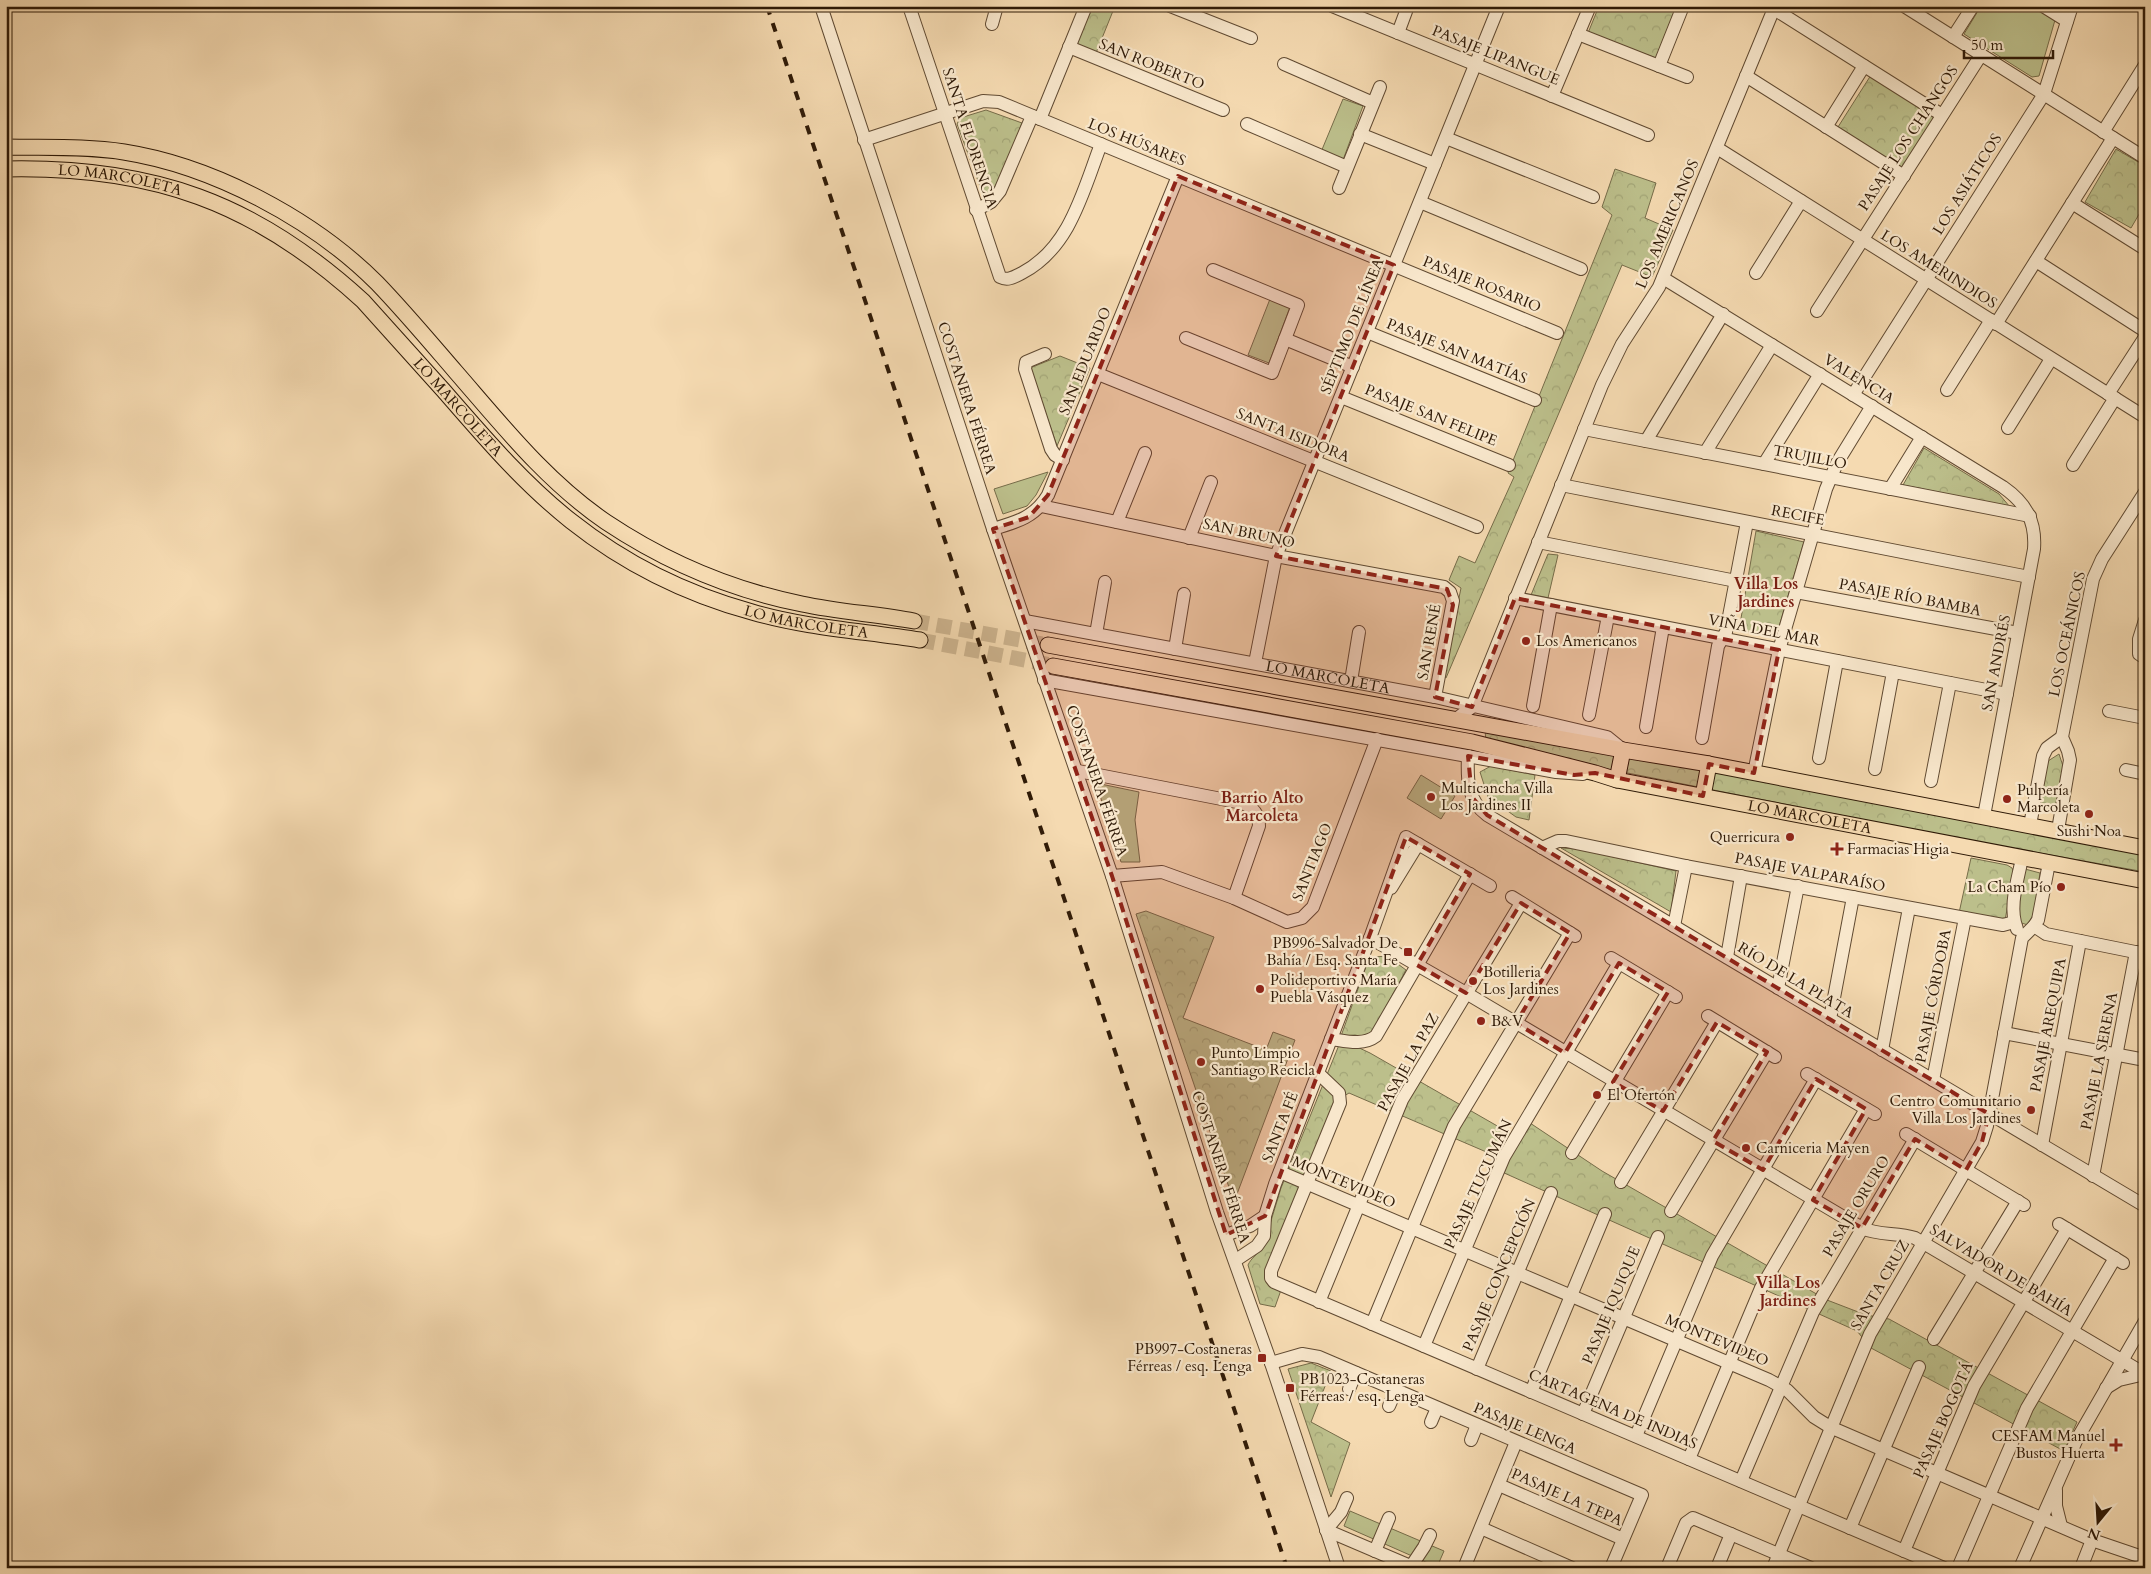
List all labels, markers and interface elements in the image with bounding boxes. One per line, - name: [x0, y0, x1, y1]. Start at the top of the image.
- street label: PASAJE LIPANGUE: [1429, 20, 1563, 90]
- scale bar: [1964, 28, 2052, 60]
- street label: SAN ROBERTO: [1096, 34, 1208, 94]
- text: 50 m: [1971, 35, 2003, 55]
- street label: PASAJE LOS CHANGOS: [1853, 61, 1963, 215]
- street label: SANTA FLORENCIA: [938, 65, 1002, 211]
- street label: LOS HÚSARES: [1085, 113, 1189, 171]
- street label: LOS ASIÁTICOS: [1928, 130, 2006, 238]
- street label: LOS AMERICANOS: [1631, 156, 1703, 292]
- street label: LO MARCOLETA: [58, 160, 185, 201]
- street label: LOS AMERINDIOS: [1877, 225, 2001, 313]
- street label: PASAJE ROSARIO: [1420, 251, 1544, 317]
- street label: SÉPTIMO DE LÍNEA: [1316, 255, 1389, 397]
- street label: SAN EDUARDO: [1054, 304, 1116, 418]
- street label: PASAJE SAN MATÍAS: [1384, 314, 1530, 388]
- street label: COSTANERA FÉRREA: [933, 319, 1001, 477]
- street label: VALENCIA: [1820, 349, 1899, 409]
- street label: LO MARCOLETA: [409, 353, 507, 461]
- street label: PASAJE SAN FELIPE: [1362, 379, 1500, 451]
- street label: SANTA ISIDORA: [1233, 403, 1353, 467]
- street label: TRUJILLO: [1771, 440, 1849, 474]
- street label: RECIFE: [1770, 500, 1826, 530]
- street label: SAN BRUNO: [1201, 513, 1297, 553]
- street label: LOS OCEÁNICOS: [2044, 569, 2090, 699]
- district label: Villa Los Jardines: [1734, 573, 1798, 613]
- street label: PASAJE RÍO BAMBA: [1837, 573, 1983, 621]
- street label: LO MARCOLETA: [742, 600, 870, 643]
- street label: SAN RENÉ: [1412, 602, 1446, 682]
- street label: VIÑA DEL MAR: [1706, 609, 1822, 651]
- street label: SAN ANDRÉS: [1977, 613, 2015, 713]
- place label: Los Americanos: [1536, 631, 1637, 651]
- marker: Los Americanos: [1520, 635, 1532, 647]
- street label: LO MARCOLETA: [1264, 656, 1392, 698]
- street label: COSTANERA FÉRREA: [1062, 702, 1132, 860]
- place label: Multicancha Villa Los Jardines II: [1441, 778, 1553, 815]
- place label: Pulpería Marcoleta: [2017, 780, 2080, 817]
- district label: Barrio Alto Marcoleta: [1221, 787, 1303, 827]
- marker: Multicancha Villa Los Jardines II: [1425, 791, 1437, 803]
- marker: Pulpería Marcoleta: [2001, 793, 2013, 805]
- street label: LO MARCOLETA: [1746, 795, 1874, 839]
- marker: Sushi Noa: [2083, 808, 2095, 820]
- street label: SANTIAGO: [1287, 820, 1337, 904]
- place label: Sushi Noa: [2057, 821, 2122, 841]
- place label: Querricura: [1710, 827, 1781, 847]
- marker: Querricura: [1784, 831, 1796, 843]
- place label: Farmacias Higia: [1847, 839, 1950, 859]
- marker: Farmacias Higia: [1831, 843, 1843, 855]
- street label: PASAJE VALPARAÍSO: [1733, 848, 1887, 896]
- place label: La Cham Pío: [1967, 877, 2051, 897]
- marker: La Cham Pío: [2055, 881, 2067, 893]
- street label: PASAJE CÓRDOBA: [1910, 927, 1956, 1064]
- place label: PB996-Salvador De Bahía / Esq. Santa Fe: [1266, 933, 1398, 970]
- street label: RÍO DE LA PLATA: [1734, 937, 1858, 1023]
- marker: PB996-Salvador De Bahía / Esq. Santa Fe: [1402, 946, 1414, 958]
- street label: PASAJE AREQUIPA: [2025, 956, 2071, 1094]
- place label: Botilleria Los Jardines: [1483, 962, 1559, 999]
- place label: Polideportivo María Puebla Vásquez: [1270, 970, 1397, 1007]
- marker: Botilleria Los Jardines: [1467, 975, 1479, 987]
- marker: Polideportivo María Puebla Vásquez: [1254, 983, 1266, 995]
- street label: PASAJE LA SERENA: [2076, 990, 2122, 1132]
- street label: PASAJE LA PAZ: [1373, 1009, 1443, 1115]
- place label: B&V: [1491, 1011, 1523, 1031]
- marker: B&V: [1475, 1015, 1487, 1027]
- place label: Punto Limpio Santiago Recicla: [1211, 1043, 1315, 1080]
- marker: Punto Limpio Santiago Recicla: [1195, 1056, 1207, 1068]
- place label: El Ofertón: [1607, 1085, 1676, 1105]
- street label: COSTANERA FÉRREA: [1187, 1088, 1255, 1246]
- street label: SANTA FÉ: [1257, 1089, 1303, 1165]
- marker: El Ofertón: [1591, 1089, 1603, 1101]
- place label: Centro Comunitario Villa Los Jardines: [1890, 1091, 2021, 1128]
- marker: Centro Comunitario Villa Los Jardines: [2025, 1104, 2037, 1116]
- street label: PASAJE TUCUMÁN: [1439, 1116, 1517, 1252]
- place label: Carniceria Mayen: [1756, 1138, 1870, 1158]
- marker: Carniceria Mayen: [1740, 1142, 1752, 1154]
- street label: MONTEVIDEO: [1289, 1151, 1399, 1213]
- street label: PASAJE ORURO: [1818, 1152, 1894, 1260]
- street label: PASAJE CONCEPCIÓN: [1458, 1195, 1540, 1354]
- street label: SALVADOR DE BAHÍA: [1926, 1219, 2076, 1321]
- street label: SANTA CRUZ: [1846, 1236, 1914, 1334]
- street label: PASAJE IQUIQUE: [1577, 1243, 1645, 1367]
- district label: Villa Los Jardines: [1756, 1272, 1820, 1312]
- street label: MONTEVIDEO: [1662, 1309, 1772, 1371]
- place label: PB997-Costaneras Férreas / esq. Lenga: [1127, 1339, 1253, 1376]
- marker: PB997-Costaneras Férreas / esq. Lenga: [1256, 1352, 1268, 1364]
- street label: PASAJE BOGOTÁ: [1908, 1358, 1978, 1482]
- street label: CARTAGENA DE INDIAS: [1525, 1364, 1701, 1454]
- place label: PB1023-Costaneras Férreas / esq. Lenga: [1300, 1369, 1425, 1406]
- marker: PB1023-Costaneras Férreas / esq. Lenga: [1284, 1382, 1296, 1394]
- street label: PASAJE LENGA: [1471, 1397, 1580, 1459]
- place label: CESFAM Manuel Bustos Huerta: [1991, 1426, 2106, 1463]
- marker: CESFAM Manuel Bustos Huerta: [2109, 1438, 2123, 1452]
- street label: PASAJE LA TEPA: [1508, 1464, 1626, 1531]
- north arrow: [2074, 1496, 2124, 1546]
- text: N: [2085, 1523, 2103, 1545]

